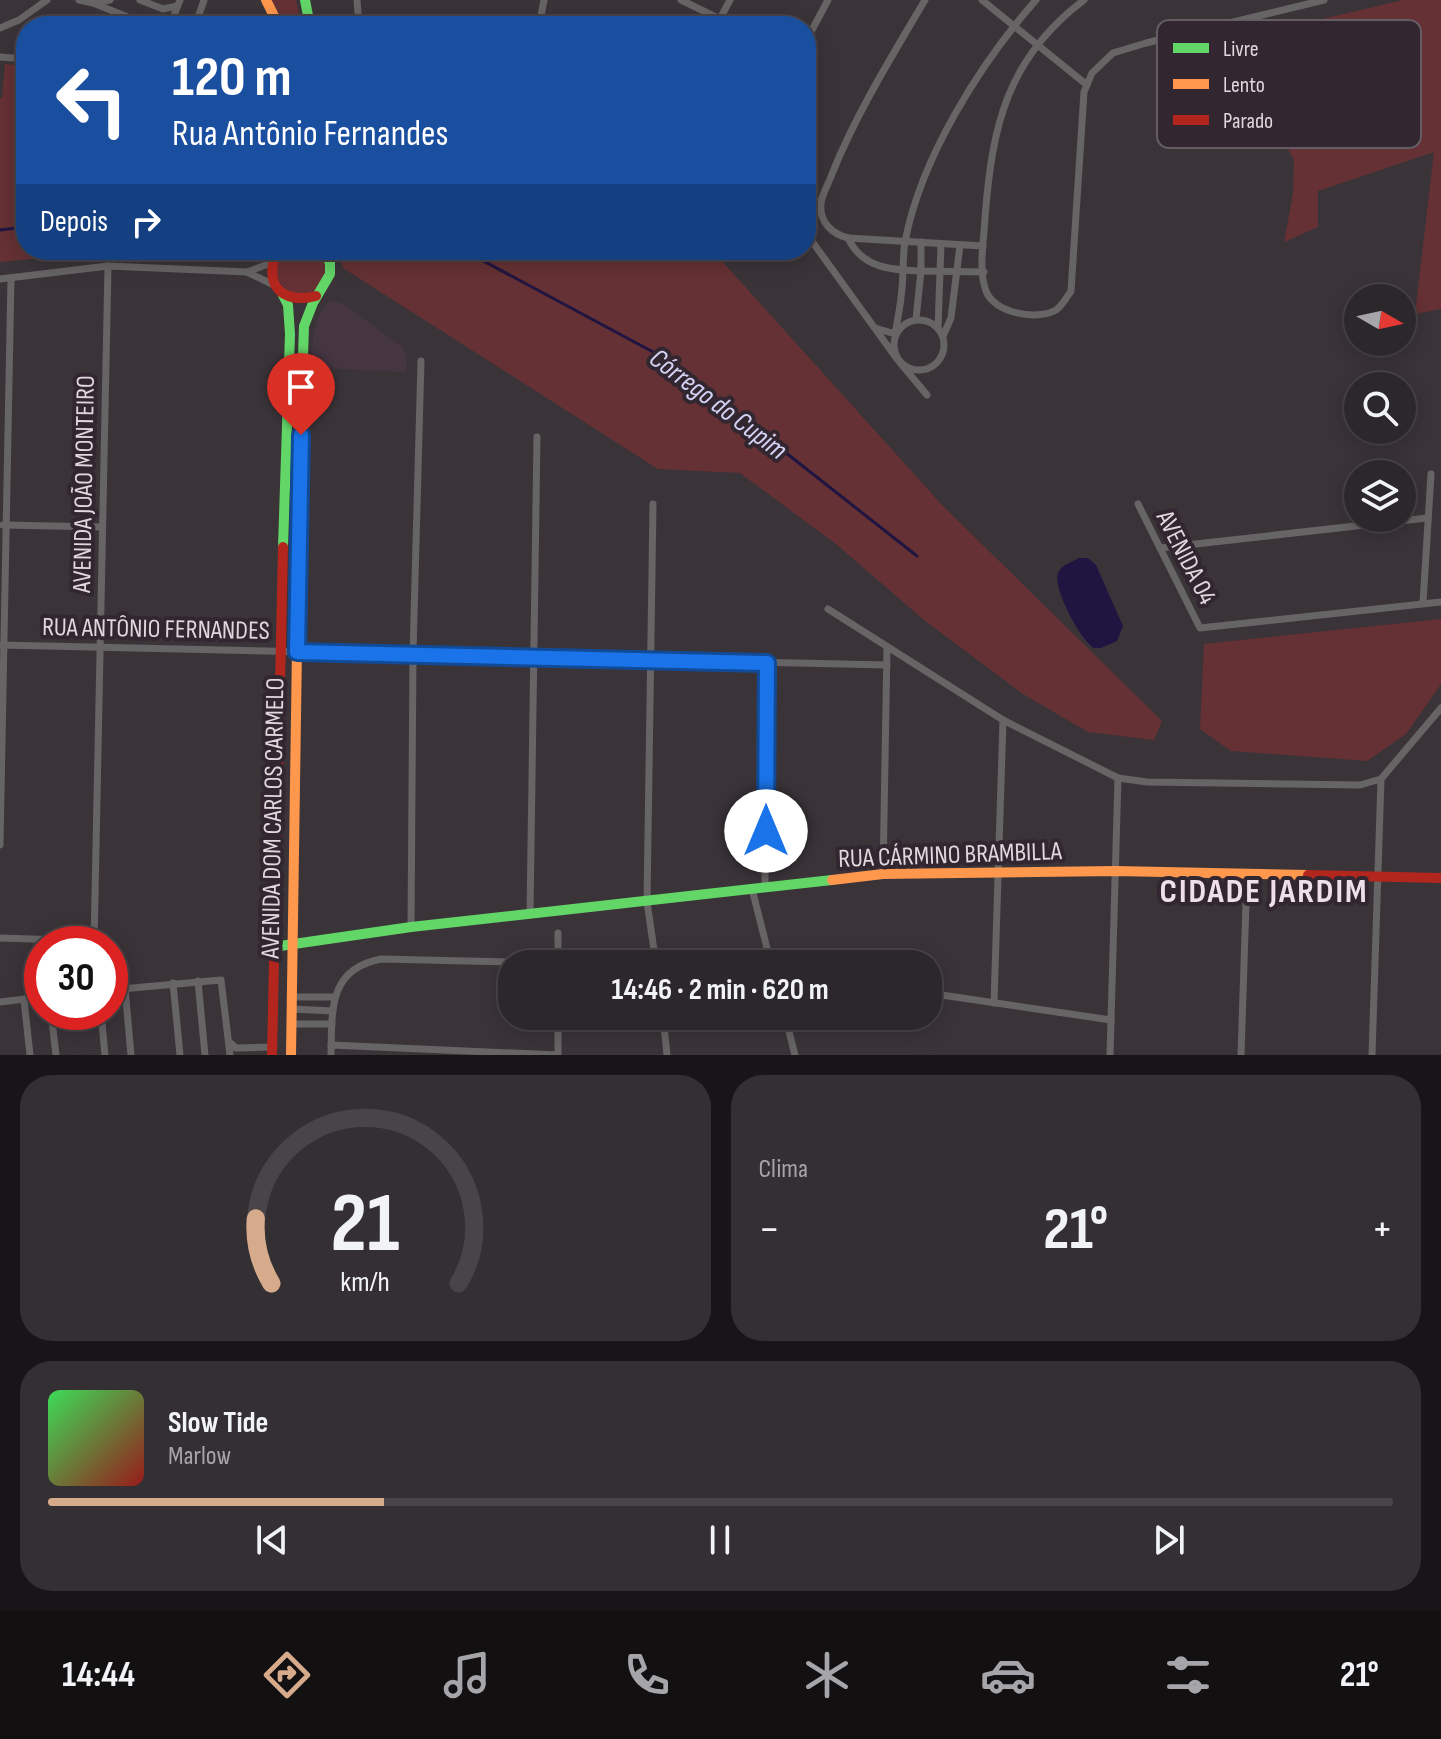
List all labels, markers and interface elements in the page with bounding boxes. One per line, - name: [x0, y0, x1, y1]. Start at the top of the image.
- legend: [1157, 20, 1421, 148]
- text: Livre: [1223, 36, 1259, 63]
- text: 120 m: [172, 45, 292, 112]
- icon: left: [40, 48, 144, 152]
- text: Lento: [1223, 72, 1265, 99]
- text: Parado: [1223, 108, 1273, 135]
- text: Rua Antônio Fernandes: [172, 113, 448, 156]
- icon: right: [124, 200, 168, 244]
- text: Depois: [40, 204, 108, 240]
- north arrow: [1344, 284, 1416, 356]
- map controls: [1344, 284, 1416, 532]
- water label: Córrego do Cupim: [643, 342, 794, 467]
- pin: [267, 353, 335, 435]
- icon: arrive: [279, 365, 323, 409]
- button: search: [1344, 372, 1416, 444]
- street label: AVENIDA JOÃO MONTEIRO: [67, 375, 102, 594]
- button: layers: [1344, 460, 1416, 532]
- street label: AVENIDA 04: [1148, 505, 1223, 610]
- street label: RUA ANTÔNIO FERNANDES: [42, 612, 270, 647]
- street label: AVENIDA DOM CARLOS CARMELO: [256, 677, 291, 960]
- position arrow: [724, 789, 808, 873]
- street label: RUA CÁRMINO BRAMBILLA: [838, 836, 1063, 875]
- district label: CIDADE JARDIM: [1159, 871, 1369, 912]
- speed limit sign: 30: [24, 926, 128, 1030]
- text: 14:46 · 2 min · 620 m: [611, 972, 829, 1008]
- text: Clima: [759, 1154, 808, 1185]
- text: 21: [331, 1175, 400, 1275]
- text: 21°: [1043, 1194, 1108, 1266]
- text: −: [759, 1203, 780, 1256]
- text: +: [1371, 1203, 1393, 1256]
- text: km/h: [341, 1265, 390, 1300]
- text: Slow Tide: [168, 1405, 268, 1441]
- text: Marlow: [168, 1441, 231, 1472]
- icon: previous: [250, 1518, 294, 1562]
- icon: pause: [698, 1518, 742, 1562]
- icon: next: [1147, 1518, 1191, 1562]
- icon: directions: [259, 1647, 315, 1703]
- icon: music: [439, 1647, 495, 1703]
- icon: phone: [619, 1647, 675, 1703]
- icon: climate: [799, 1647, 855, 1703]
- icon: car: [980, 1647, 1036, 1703]
- icon: filters: [1160, 1647, 1216, 1703]
- text: 14:44: [62, 1654, 135, 1697]
- text: 21°: [1340, 1654, 1379, 1697]

